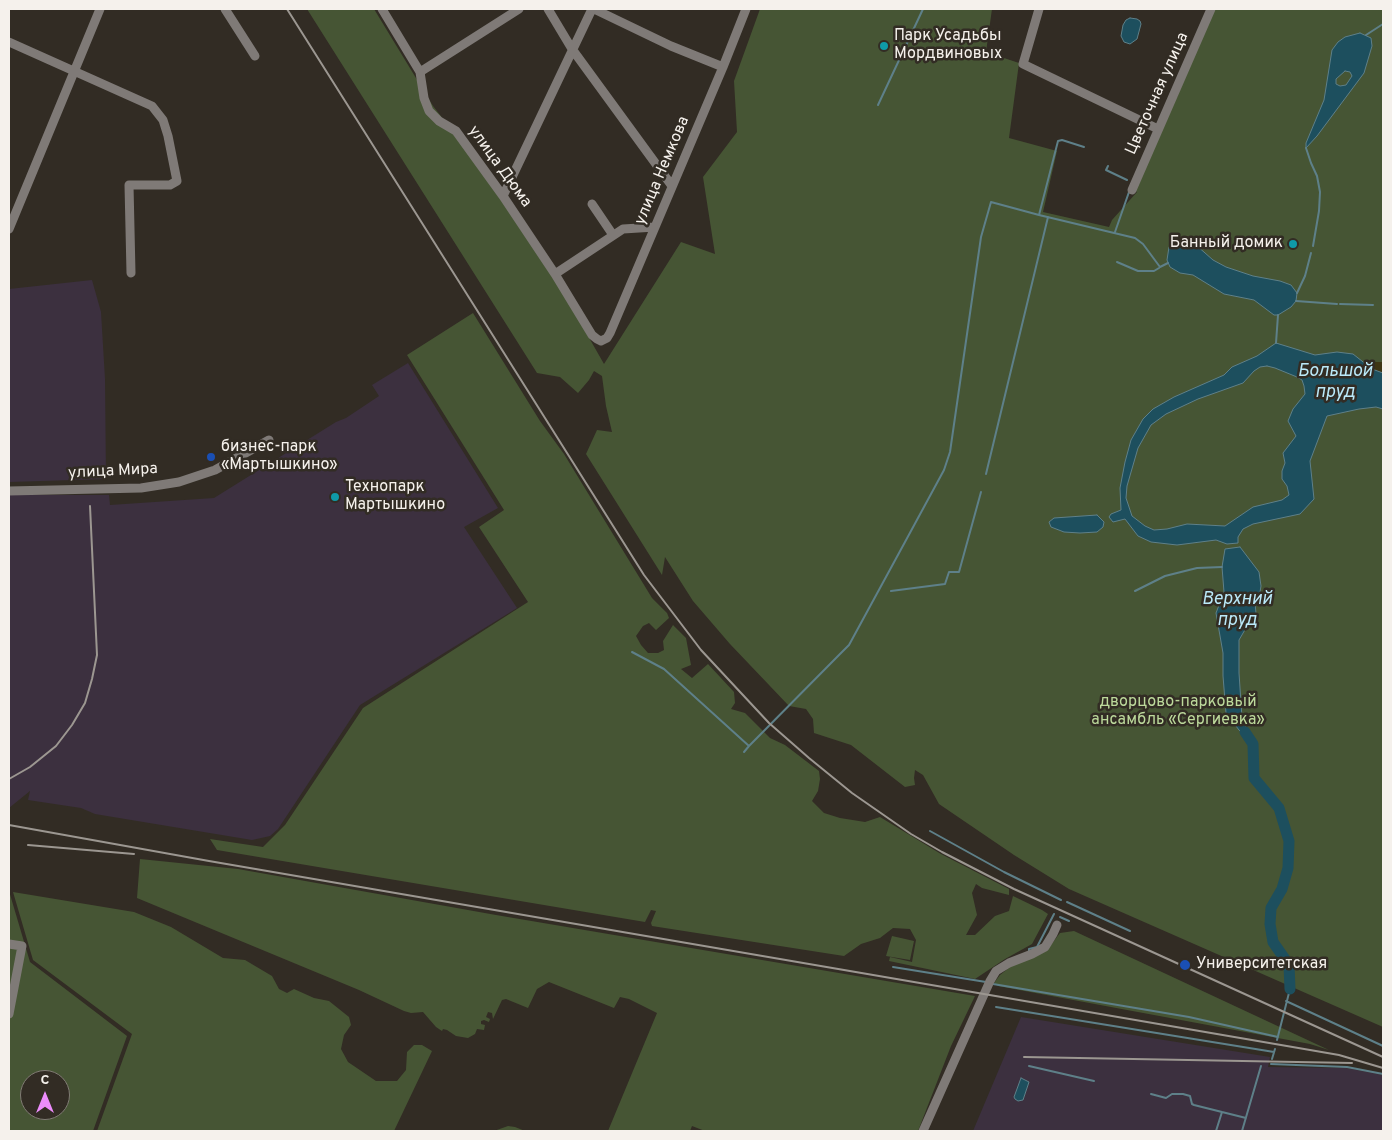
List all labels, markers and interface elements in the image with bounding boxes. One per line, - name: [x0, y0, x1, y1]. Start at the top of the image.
- place label: Парк Усадьбы Мордвиновых: [894, 27, 1002, 65]
- street label: Цветочная улица: [1122, 30, 1194, 158]
- marker: Парк Усадьбы Мордвиновых: [878, 40, 890, 52]
- street label: улица Немкова: [631, 114, 695, 228]
- street label: улица Дюма: [463, 122, 535, 212]
- place label: Банный домик: [1170, 234, 1283, 254]
- marker: Банный домик: [1287, 238, 1299, 250]
- water label: Большой пруд: [1298, 361, 1372, 404]
- place label: бизнес-парк «Мартышкино»: [221, 438, 338, 476]
- marker: бизнес-парк «Мартышкино»: [205, 451, 217, 463]
- street label: улица Мира: [68, 460, 158, 484]
- place label: Технопарк Мартышкино: [345, 478, 445, 516]
- marker: Технопарк Мартышкино: [329, 491, 341, 503]
- water label: Верхний пруд: [1202, 589, 1272, 632]
- park label: дворцово-парковый ансамбль «Сергиевка»: [1091, 693, 1265, 731]
- place label: Университетская: [1196, 955, 1327, 975]
- marker: Университетская: [1178, 958, 1192, 972]
- north arrow: [20, 1070, 70, 1120]
- text: С: [41, 1072, 49, 1089]

